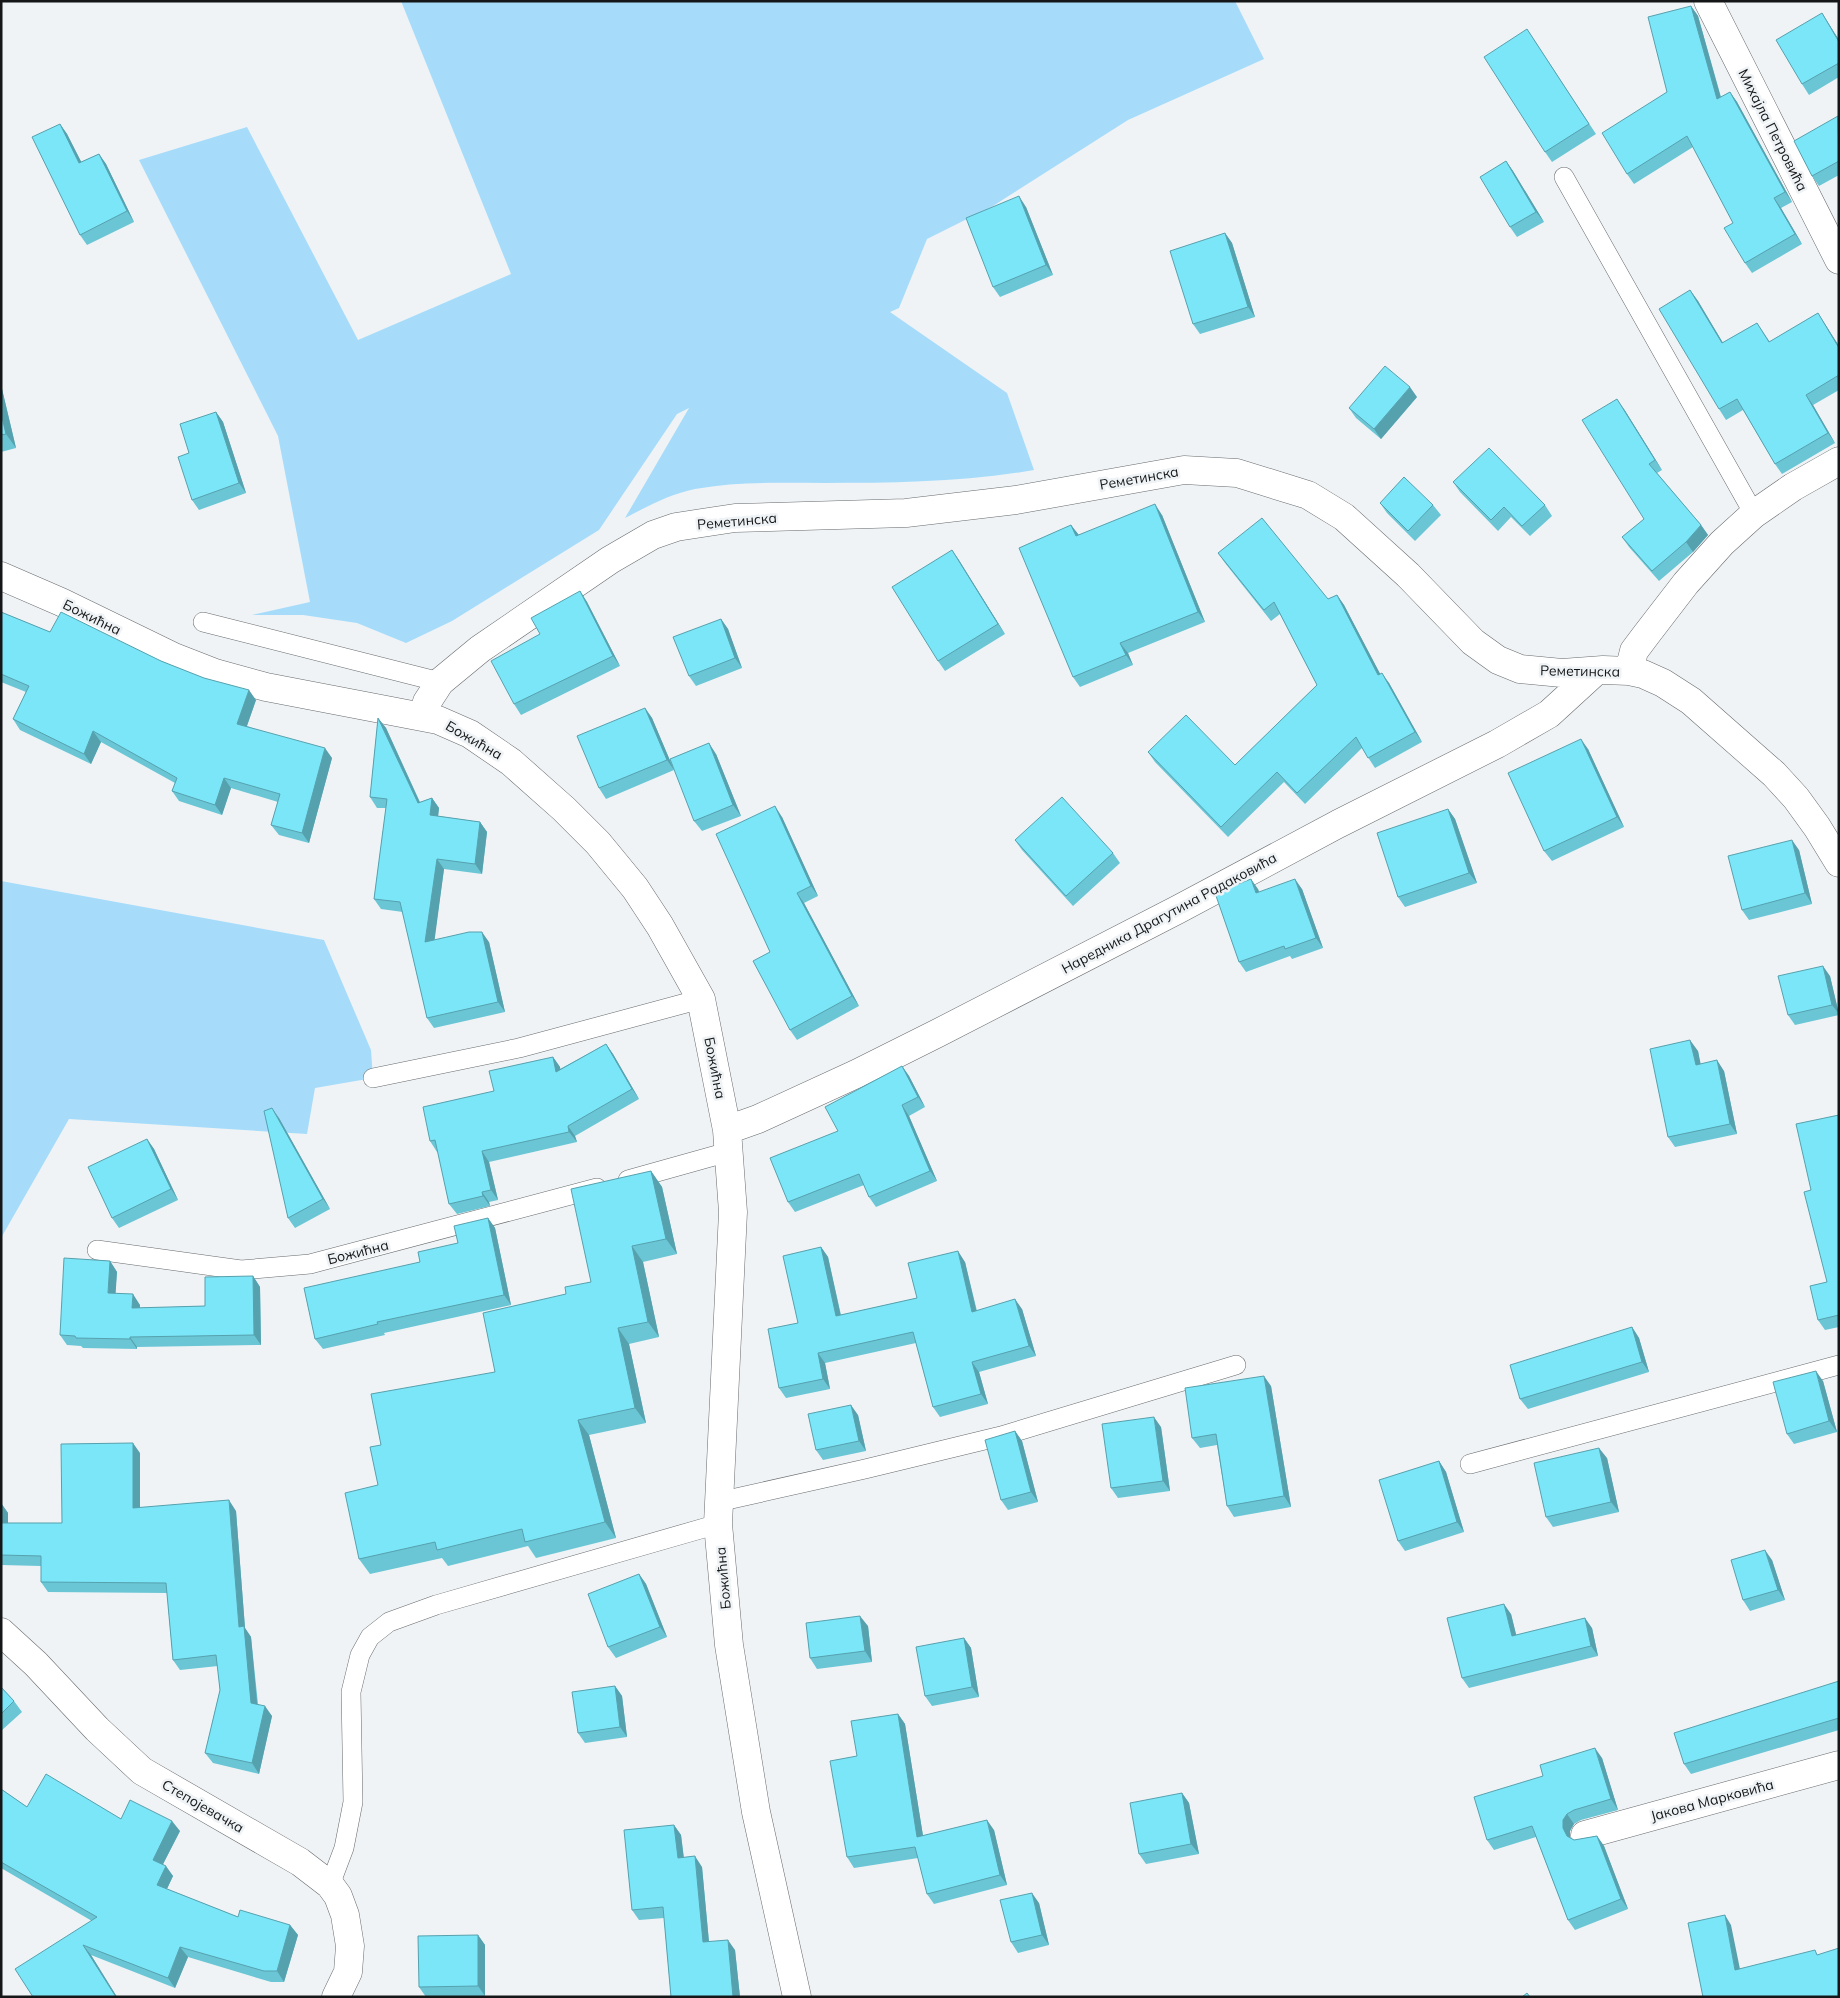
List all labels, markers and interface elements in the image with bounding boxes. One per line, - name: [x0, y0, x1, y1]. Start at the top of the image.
- street label: Михајла Петровића: [1734, 66, 1812, 194]
- street label: Реметинска: [1098, 462, 1180, 494]
- street label: Реметинска: [696, 509, 778, 533]
- street label: Божићна: [60, 595, 124, 639]
- street label: Реметинска: [1540, 661, 1620, 681]
- street label: Божићна: [442, 717, 506, 763]
- street label: Наредника Драгутина Радаковића: [1058, 848, 1280, 978]
- street label: Божићна: [700, 1036, 730, 1100]
- street label: Божићна: [326, 1236, 390, 1268]
- street label: Божићна: [711, 1546, 735, 1610]
- street label: Степојевачка: [159, 1775, 247, 1837]
- street label: Јакова Марковића: [1649, 1775, 1775, 1825]

